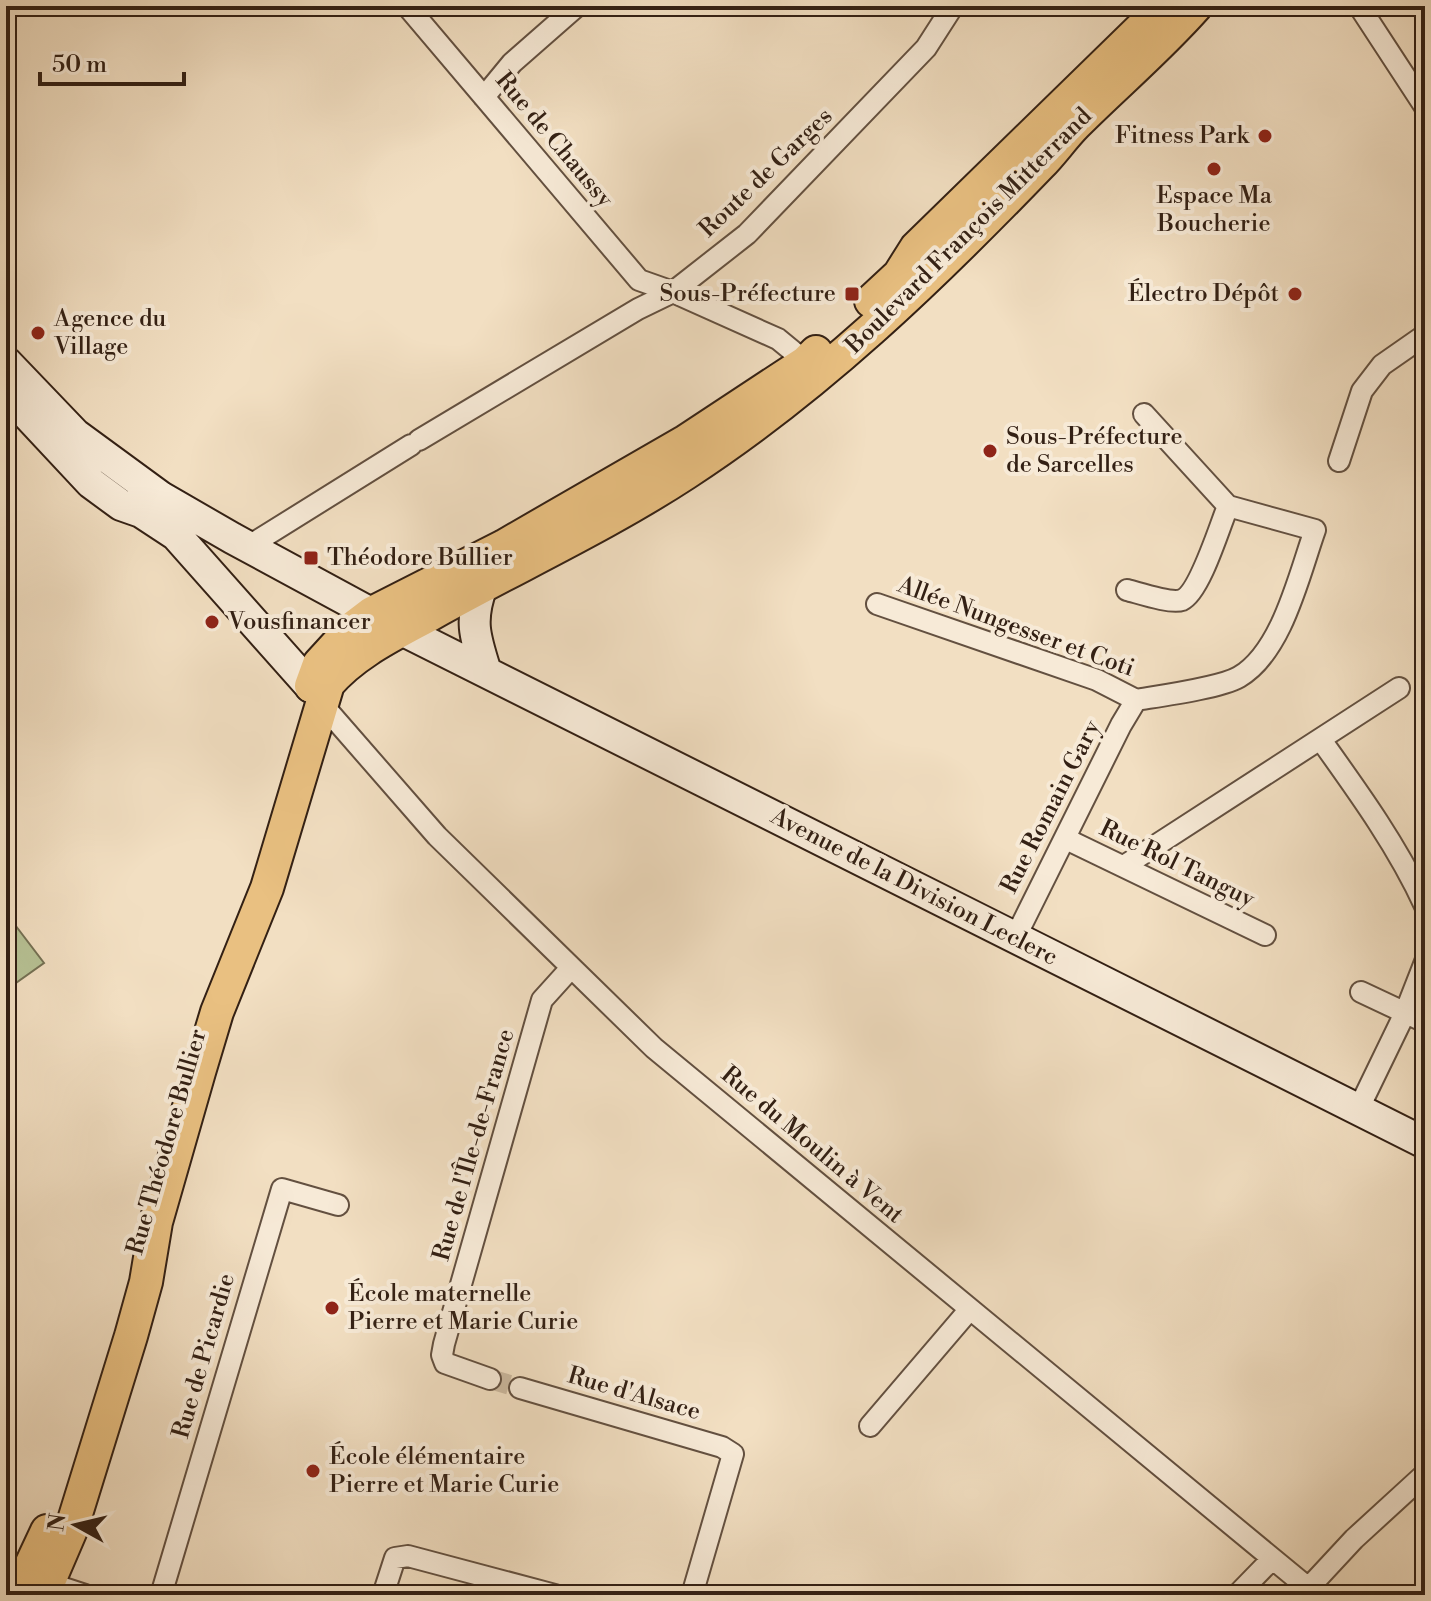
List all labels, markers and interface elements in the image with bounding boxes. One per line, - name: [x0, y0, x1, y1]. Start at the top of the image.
- scale bar: [40, 36, 184, 86]
- text: 50 m: [52, 50, 107, 80]
- street label: Rue de Chaussy: [489, 66, 620, 214]
- street label: Boulevard François Mitterrand: [839, 101, 1099, 361]
- street label: Route de Garges: [693, 102, 839, 244]
- place label: Fitness Park: [1115, 121, 1250, 151]
- marker: Fitness Park: [1256, 127, 1274, 145]
- marker: Espace Ma Boucherie: [1205, 160, 1223, 178]
- place label: Espace Ma Boucherie: [1156, 181, 1273, 239]
- place label: Électro Dépôt: [1128, 278, 1279, 309]
- place label: Sous-Préfecture: [659, 279, 836, 309]
- marker: Sous-Préfecture: [843, 285, 861, 303]
- marker: Électro Dépôt: [1286, 285, 1304, 303]
- place label: Agence du Village: [53, 304, 167, 362]
- marker: Agence du Village: [29, 324, 47, 342]
- place label: Sous-Préfecture de Sarcelles: [1006, 422, 1183, 480]
- marker: Sous-Préfecture de Sarcelles: [981, 442, 999, 460]
- place label: Théodore Bullier: [327, 543, 513, 573]
- marker: Théodore Bullier: [302, 549, 320, 567]
- street label: Allée Nungesser et Coti: [893, 570, 1139, 684]
- place label: Vousfinancer: [227, 607, 371, 637]
- marker: Vousfinancer: [203, 613, 221, 631]
- street label: Rue Romain Gary: [994, 715, 1108, 899]
- street label: Avenue de la Division Leclerc: [765, 801, 1062, 973]
- street label: Rue Rol Tanguy: [1094, 813, 1260, 915]
- street label: Rue de l'Île-de-France: [426, 1025, 521, 1264]
- street label: Rue Théodore Bullier: [120, 1026, 214, 1258]
- street label: Rue du Moulin à Vent: [715, 1060, 910, 1231]
- street label: Rue de Picardie: [166, 1270, 242, 1442]
- place label: École maternelle Pierre et Marie Curie: [348, 1278, 578, 1337]
- marker: École maternelle Pierre et Marie Curie: [323, 1299, 341, 1317]
- street label: Rue d'Alsace: [564, 1361, 704, 1427]
- place label: École élémentaire Pierre et Marie Curie: [329, 1441, 559, 1500]
- marker: École élémentaire Pierre et Marie Curie: [304, 1462, 322, 1480]
- north arrow: [36, 1485, 116, 1565]
- text: N: [43, 1511, 72, 1533]

